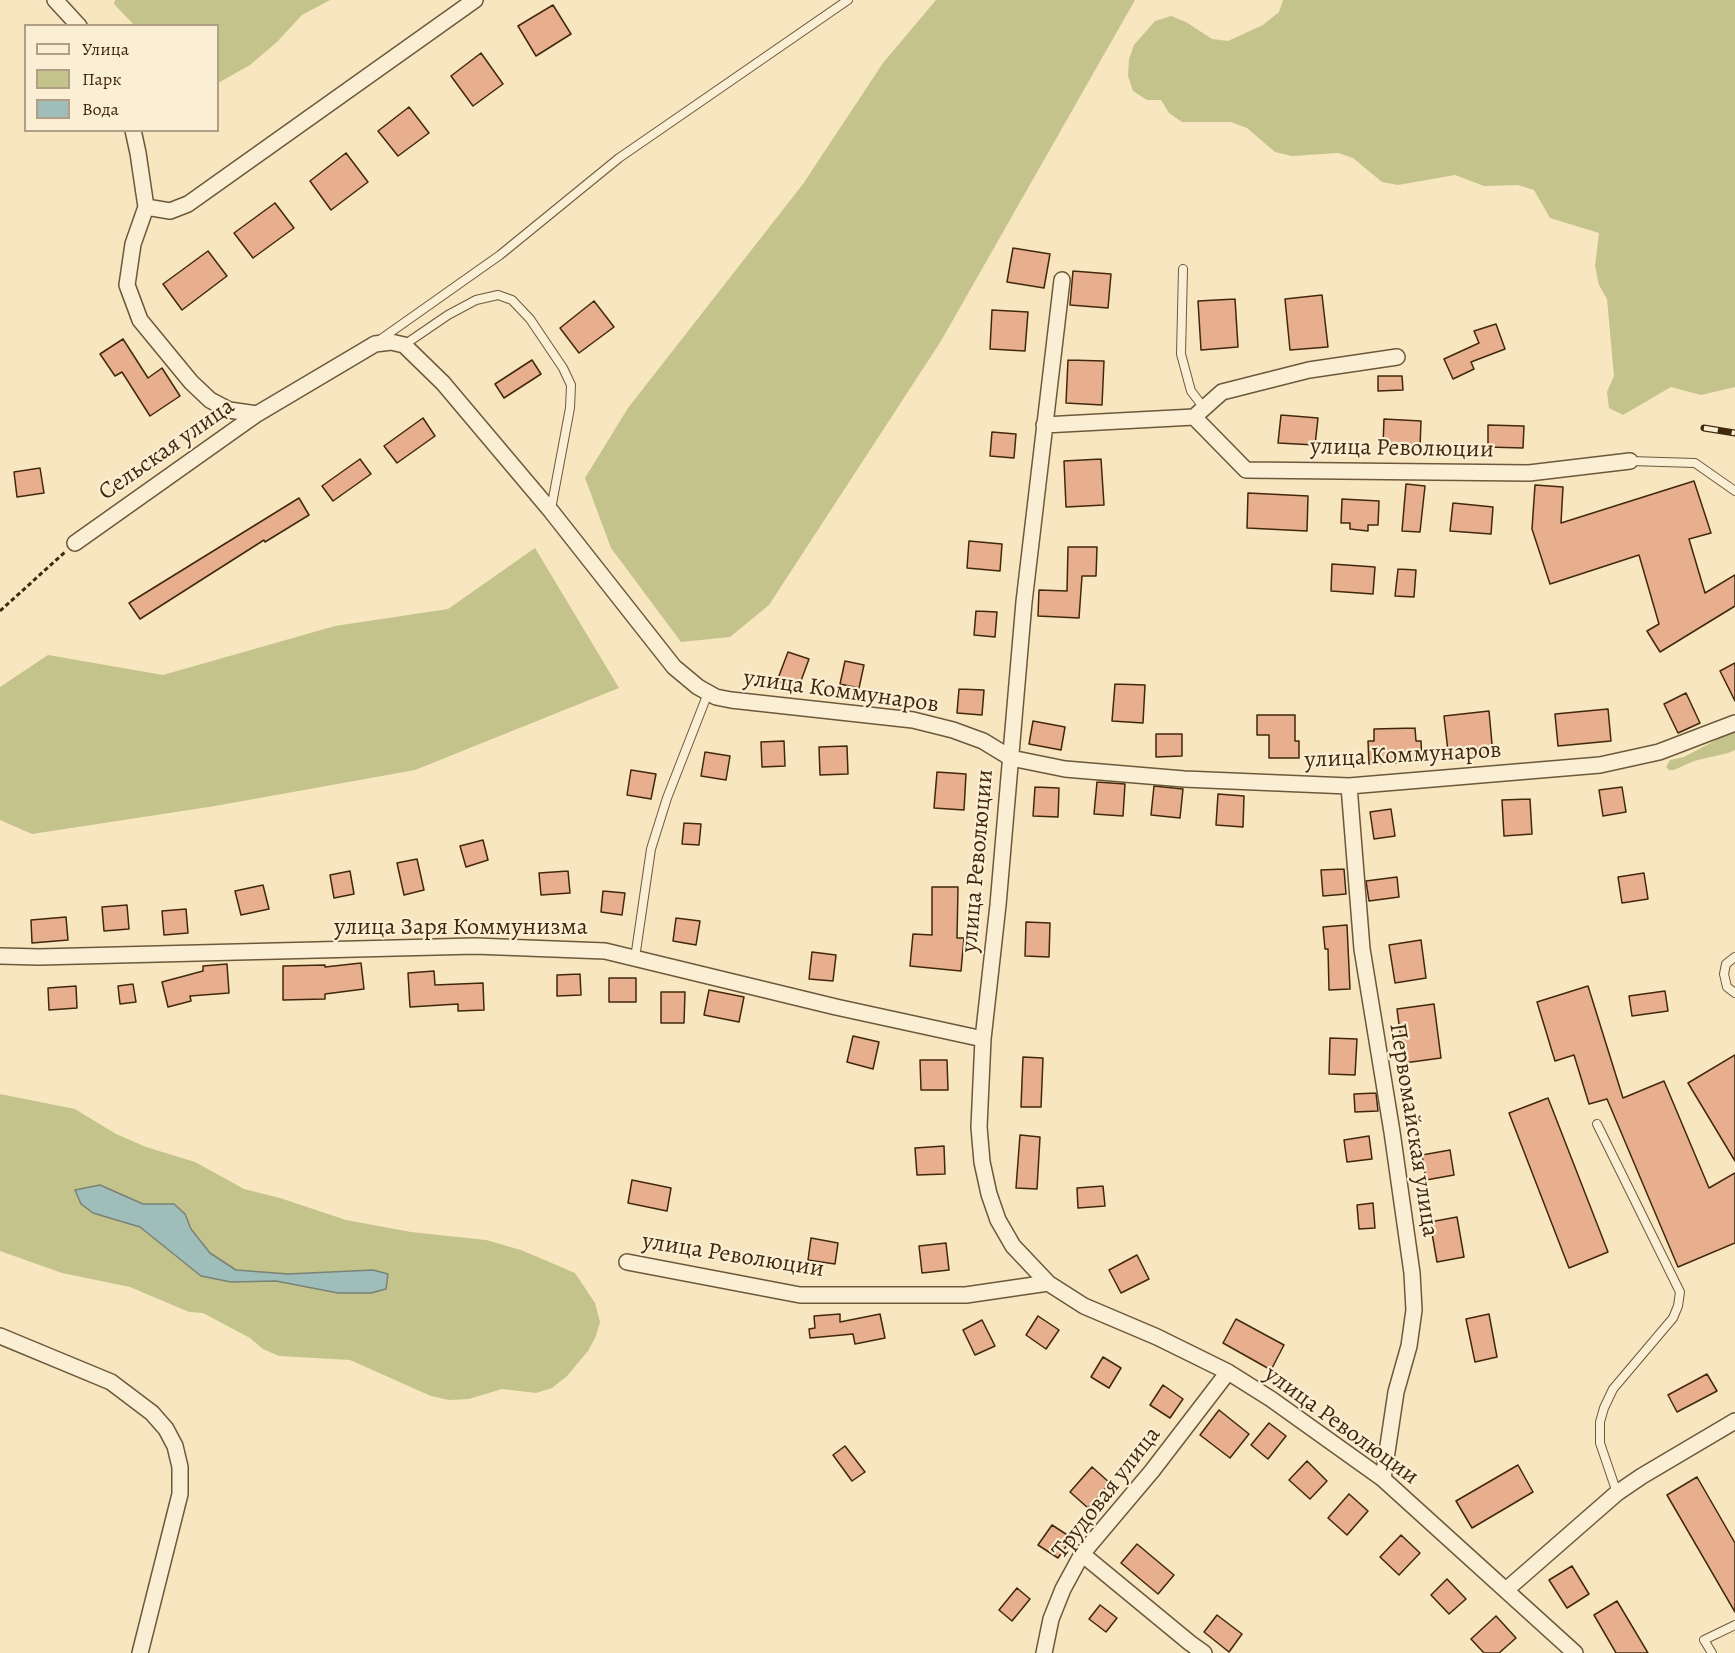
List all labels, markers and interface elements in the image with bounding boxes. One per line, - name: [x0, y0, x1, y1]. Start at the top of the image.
- legend: [24, 24, 219, 132]
- text: Улица: [82, 37, 129, 61]
- text: Парк: [82, 67, 122, 91]
- text: Вода: [82, 97, 119, 121]
- street label: Сельская улица: [94, 393, 240, 507]
- street label: улица Революции: [1310, 433, 1494, 465]
- street label: улица Коммунаров: [741, 664, 941, 720]
- street label: улица Коммунаров: [1304, 736, 1502, 776]
- street label: улица Революции: [956, 768, 1000, 954]
- street label: улица Заря Коммунизма: [334, 914, 588, 942]
- street label: Первомайская улица: [1382, 1021, 1444, 1239]
- street label: улица Революции: [640, 1227, 826, 1285]
- street label: улица Революции: [1258, 1360, 1424, 1492]
- street label: Трудовая улица: [1047, 1421, 1167, 1565]

